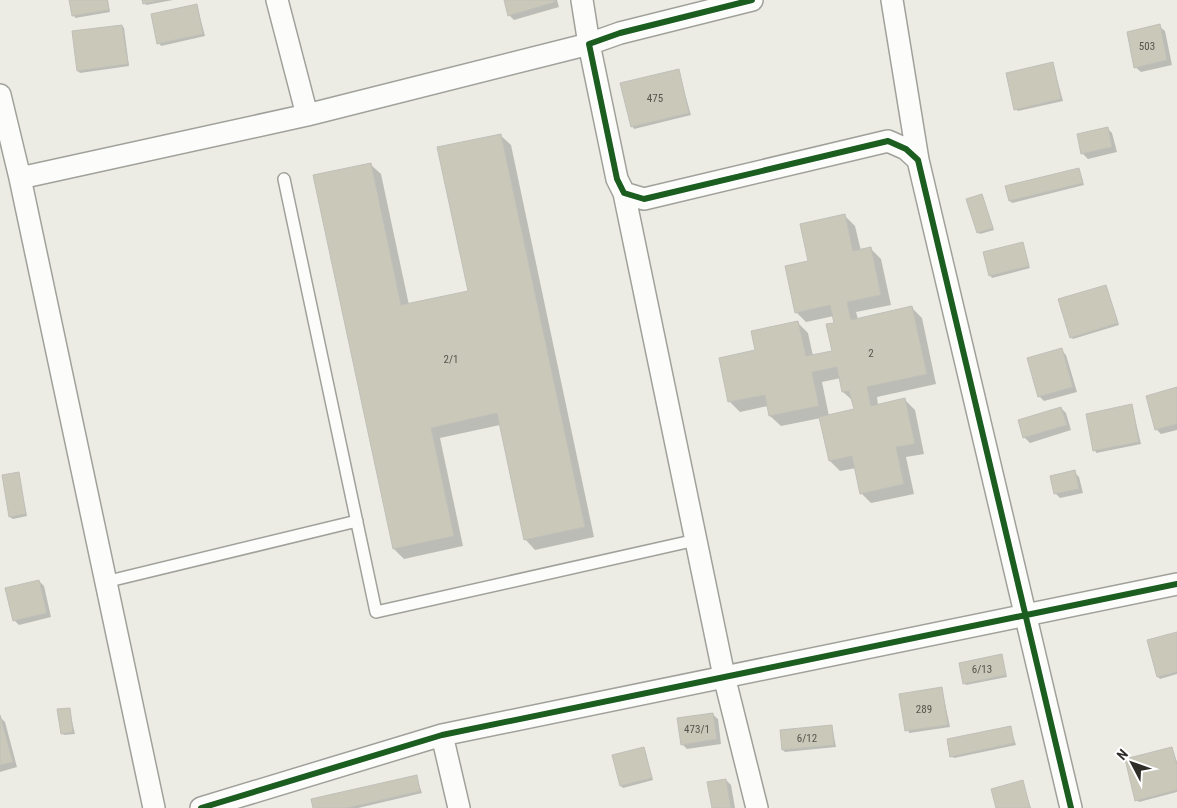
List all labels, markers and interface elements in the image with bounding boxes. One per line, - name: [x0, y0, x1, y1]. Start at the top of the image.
- house number: 503: [1139, 40, 1155, 53]
- house number: 475: [647, 92, 663, 105]
- house number: 2: [868, 347, 874, 360]
- house number: 2/1: [444, 353, 458, 366]
- house number: 6/13: [972, 663, 992, 676]
- house number: 289: [916, 703, 932, 716]
- house number: 473/1: [684, 723, 710, 736]
- house number: 6/12: [797, 732, 817, 745]
- north arrow: [1107, 738, 1157, 788]
- text: N: [1113, 746, 1131, 763]

